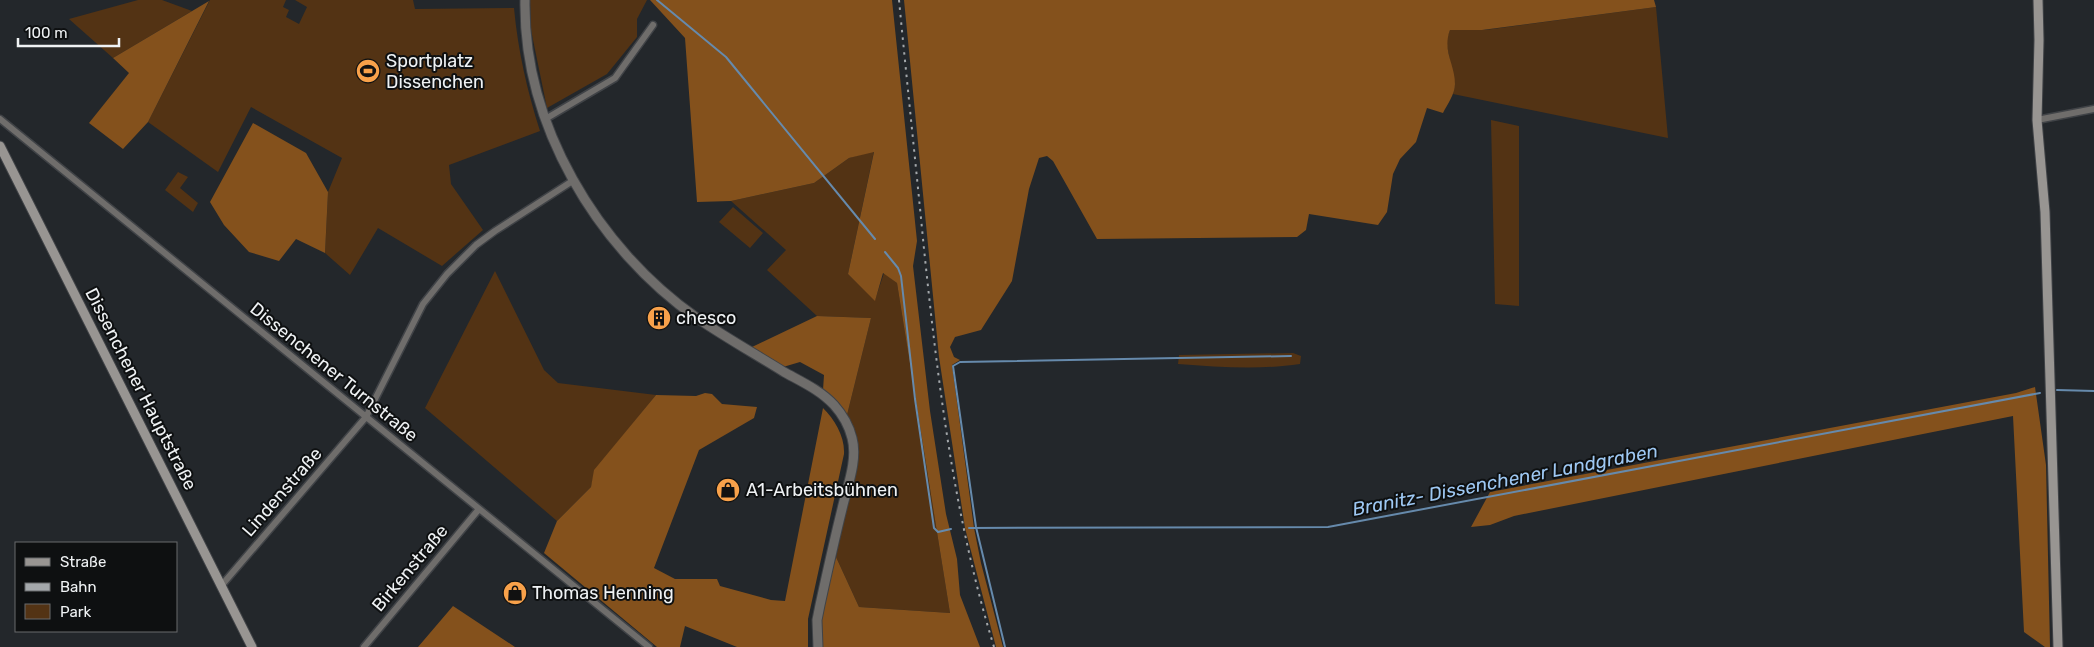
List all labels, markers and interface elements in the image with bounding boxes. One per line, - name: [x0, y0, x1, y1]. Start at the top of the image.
- scale bar: [18, 15, 119, 47]
- text: 100 m: [25, 24, 67, 42]
- place label: Sportplatz Dissenchen: [386, 50, 484, 93]
- sports icon: Sportplatz Dissenchen: [355, 58, 381, 84]
- street label: Dissenchener Hauptstraße: [80, 284, 202, 494]
- street label: Dissenchener Turnstraße: [246, 298, 422, 446]
- building icon: chesco: [646, 305, 672, 331]
- place label: chesco: [676, 307, 736, 329]
- water label: Branitz- Dissenchener Landgraben: [1350, 439, 1660, 521]
- street label: Lindenstraße: [237, 443, 327, 541]
- shop icon: A1-Arbeitsbühnen: [715, 477, 741, 503]
- place label: A1-Arbeitsbühnen: [746, 479, 898, 501]
- street label: Birkenstraße: [367, 520, 453, 616]
- legend: [15, 542, 178, 632]
- text: Straße: [60, 553, 106, 571]
- text: Bahn: [60, 578, 97, 596]
- shop icon: Thomas Henning: [502, 580, 528, 606]
- place label: Thomas Henning: [532, 582, 674, 604]
- text: Park: [60, 603, 91, 621]

